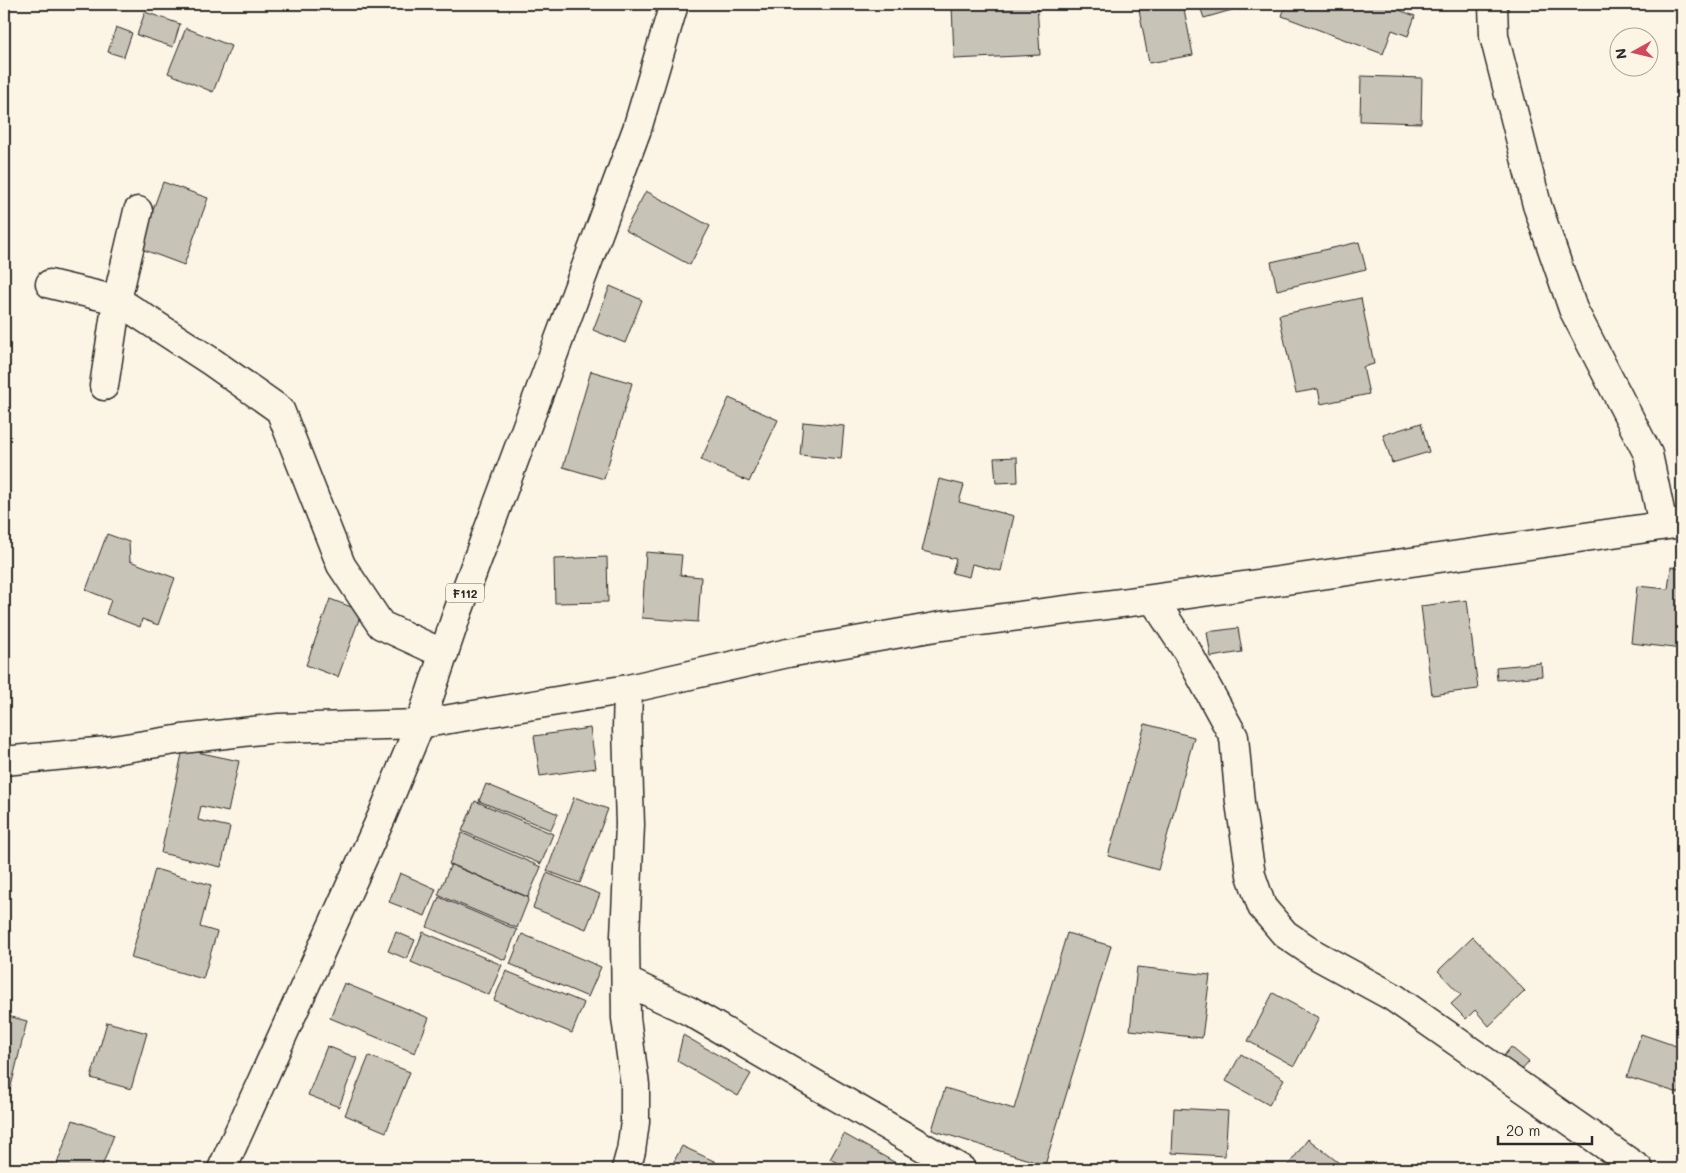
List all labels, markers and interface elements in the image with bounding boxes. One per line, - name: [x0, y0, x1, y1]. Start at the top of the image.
- north arrow: [1608, 28, 1658, 78]
- text: N: [1610, 47, 1631, 60]
- road number: F112: [446, 584, 484, 602]
- scale bar: [1498, 1113, 1592, 1145]
- text: 20 m: [1506, 1120, 1540, 1140]

